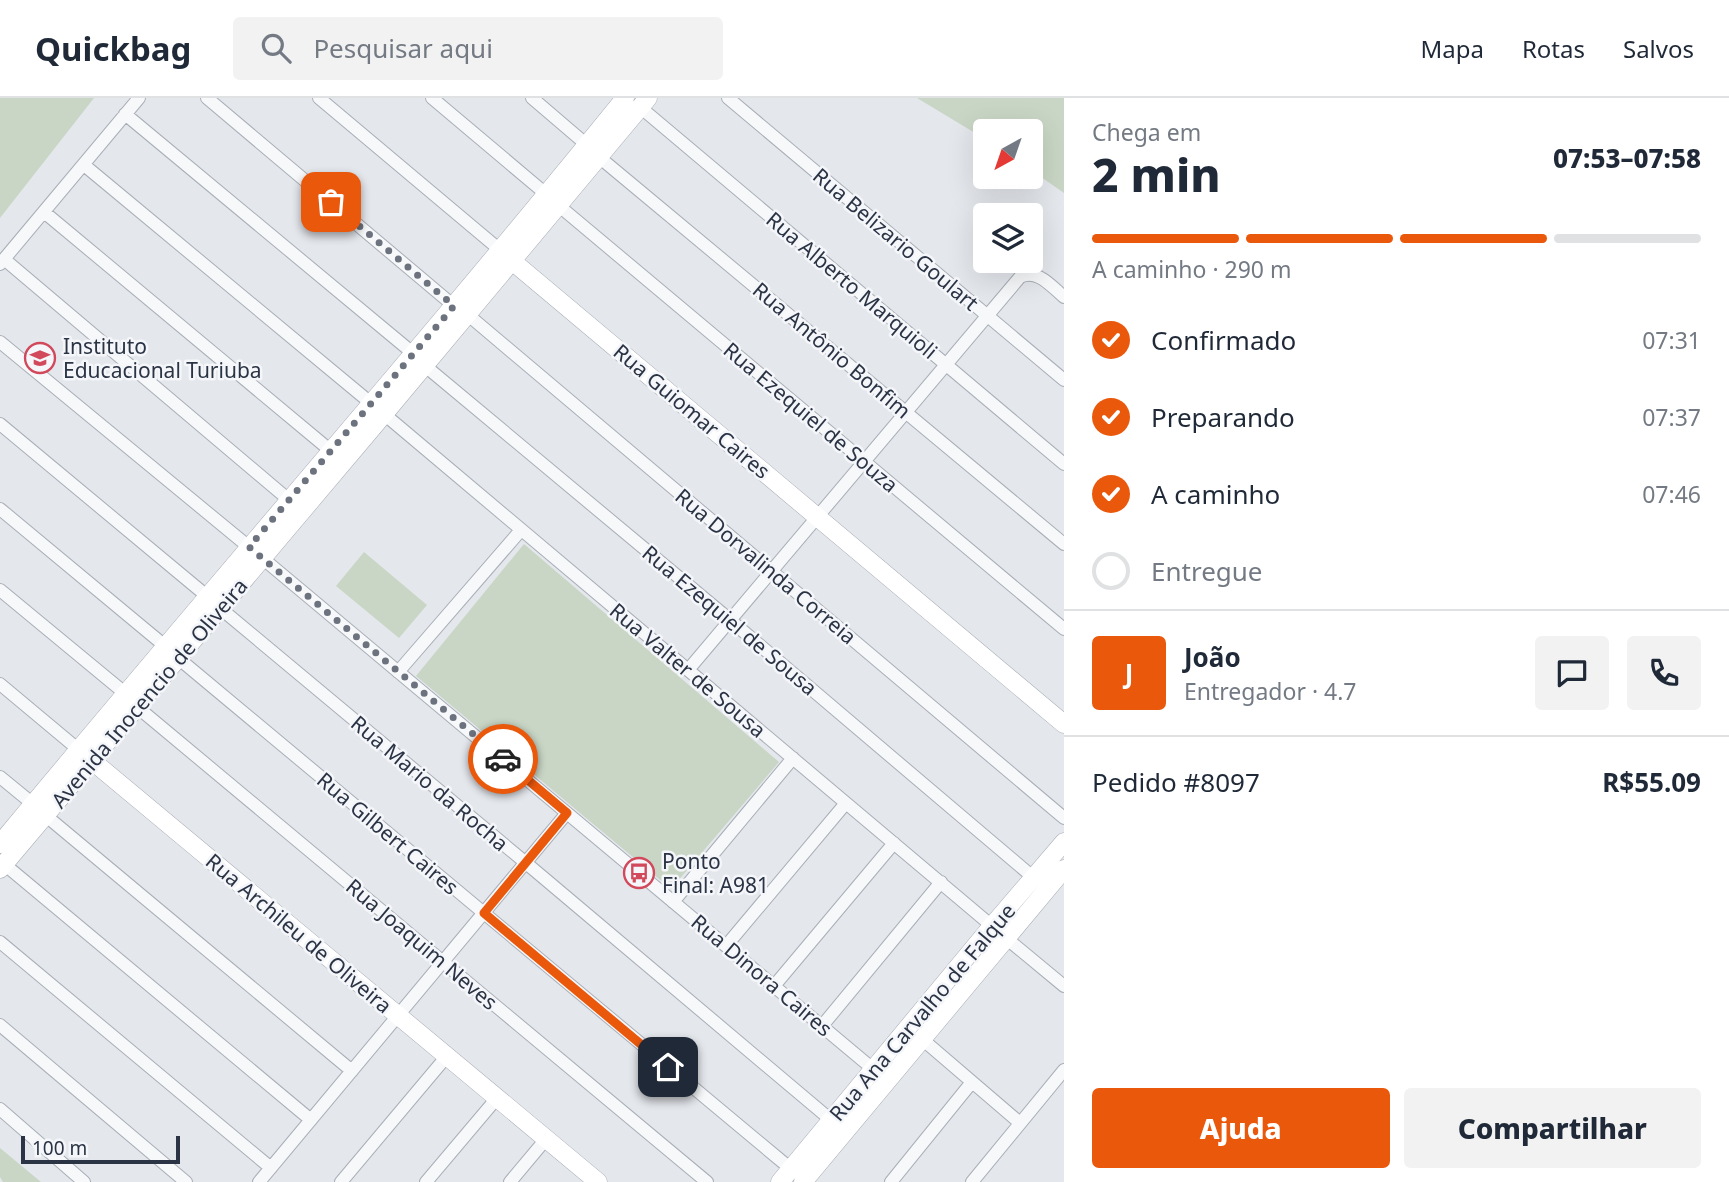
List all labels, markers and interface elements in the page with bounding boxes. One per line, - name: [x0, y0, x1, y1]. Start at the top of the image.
- search box: [233, 17, 723, 80]
- text: Quickbag: [35, 26, 191, 71]
- icon: search: [257, 29, 295, 67]
- text: Pesquisar aqui: [313, 30, 493, 66]
- text: Mapa: [1420, 32, 1484, 65]
- text: Rotas: [1522, 32, 1585, 65]
- text: Salvos: [1623, 32, 1694, 65]
- text: Chega em: [1092, 116, 1201, 148]
- north arrow: [973, 119, 1043, 189]
- map controls: [973, 119, 1043, 273]
- text: 07:53–07:58: [1553, 140, 1701, 176]
- text: 2 min: [1092, 143, 1221, 205]
- street label: Rua Belizario Goulart: [807, 161, 985, 317]
- pin: [301, 172, 361, 232]
- icon: bag: [312, 183, 350, 221]
- button: layers: [973, 203, 1043, 273]
- street label: Rua Alberto Marquioli: [761, 205, 943, 365]
- text: A caminho · 290 m: [1092, 253, 1291, 285]
- street label: Rua Antônio Bonfim: [747, 276, 917, 424]
- icon: check: [1092, 321, 1130, 359]
- text: Confirmado: [1151, 322, 1296, 358]
- text: 07:31: [1642, 324, 1701, 356]
- place label: Instituto Educacional Turiuba: [63, 332, 262, 384]
- street label: Rua Ezequiel de Souza: [718, 336, 904, 498]
- street label: Rua Guiomar Caires: [608, 337, 776, 485]
- school or university icon: Instituto Educacional Turiuba: [23, 341, 57, 375]
- icon: check: [1092, 398, 1130, 436]
- text: Preparando: [1151, 399, 1295, 435]
- text: 07:37: [1642, 401, 1701, 433]
- icon: check: [1092, 475, 1130, 513]
- text: A caminho: [1151, 476, 1280, 512]
- text: 07:46: [1642, 478, 1701, 510]
- street label: Rua Dorvalinda Correia: [670, 482, 862, 650]
- street label: Rua Ezequiel de Sousa: [637, 539, 823, 701]
- text: Entregue: [1151, 553, 1263, 589]
- street label: Avenida Inocencio de Oliveira: [45, 572, 253, 814]
- street label: Rua Valter de Sousa: [604, 596, 772, 744]
- button: chat: [1535, 636, 1609, 710]
- button: phone: [1627, 636, 1701, 710]
- text: João: [1184, 639, 1241, 675]
- text: J: [1125, 655, 1133, 691]
- text: Entregador · 4.7: [1184, 675, 1357, 707]
- street label: Rua Mario da Rocha: [345, 709, 515, 857]
- courier: [468, 724, 538, 794]
- icon: car: [484, 740, 522, 778]
- text: Pedido #8097: [1092, 764, 1260, 800]
- text: R$55.09: [1602, 764, 1701, 800]
- street label: Rua Gilbert Caires: [311, 766, 465, 900]
- street label: Rua Archileu de Oliveira: [200, 847, 398, 1019]
- place label: Ponto Final: A981: [662, 847, 769, 899]
- bus stop icon: Ponto Final: A981: [622, 856, 656, 890]
- street label: Rua Joaquim Neves: [340, 872, 504, 1016]
- street label: Rua Ana Carvalho de Falque: [823, 897, 1021, 1127]
- street label: Rua Dinora Caires: [686, 908, 838, 1042]
- pin: [638, 1037, 698, 1097]
- icon: home: [649, 1048, 687, 1086]
- button: Ajuda: [1092, 1088, 1390, 1168]
- button: Compartilhar: [1404, 1088, 1701, 1168]
- scale bar: [21, 1133, 180, 1165]
- text: 100 m: [32, 1135, 87, 1161]

